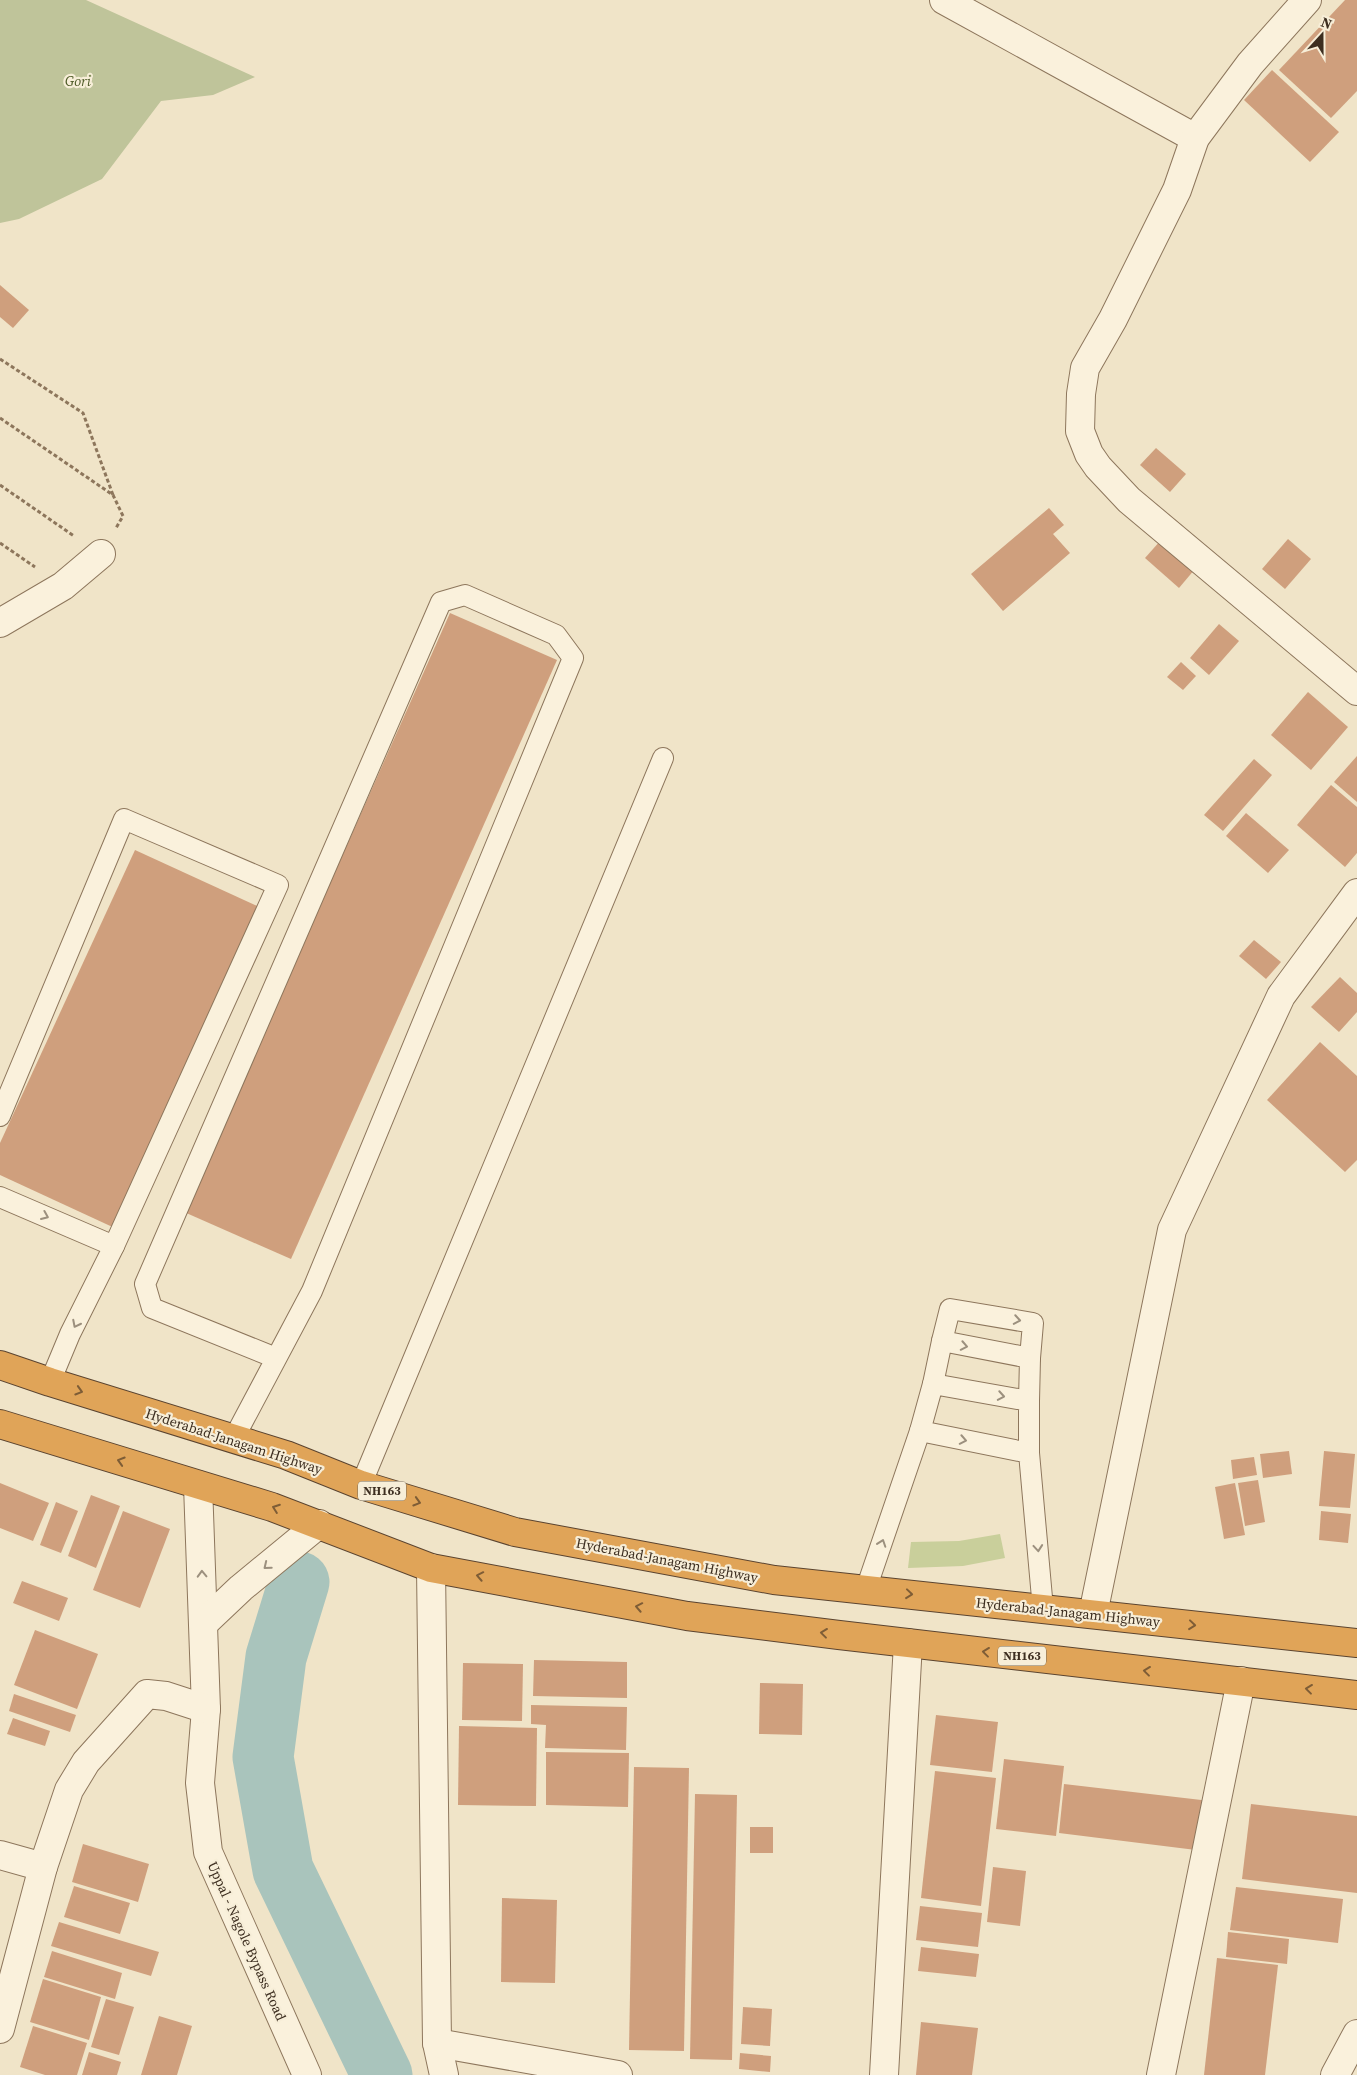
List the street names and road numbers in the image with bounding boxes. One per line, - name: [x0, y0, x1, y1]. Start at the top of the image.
- street label: Hyderabad-Janagam Highway: [143, 1403, 326, 1479]
- road number: NH163: [358, 1482, 406, 1500]
- street label: Hyderabad-Janagam Highway: [574, 1533, 760, 1588]
- street label: Hyderabad-Janagam Highway: [975, 1592, 1162, 1632]
- road number: NH163: [998, 1646, 1046, 1665]
- street label: Uppal - Nagole Bypass Road: [203, 1858, 291, 2024]

